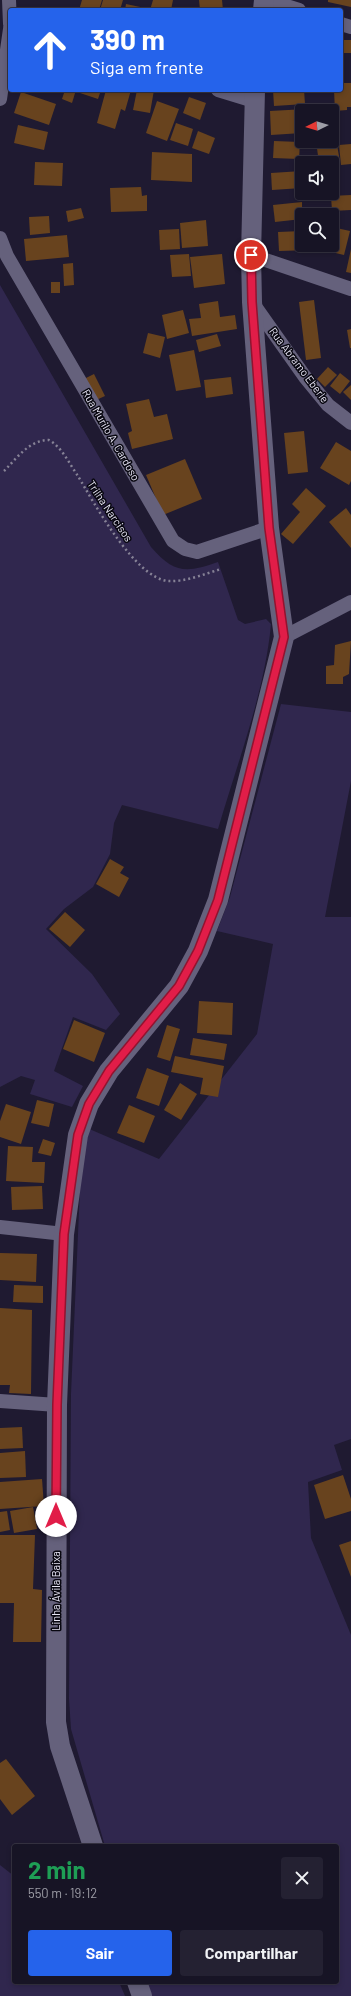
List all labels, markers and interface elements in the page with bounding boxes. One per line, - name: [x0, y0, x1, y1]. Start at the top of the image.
- text: 390 m: [90, 22, 165, 56]
- icon: ahead: [24, 24, 76, 76]
- text: Siga em frente: [90, 56, 204, 78]
- north arrow: [295, 104, 339, 148]
- map controls: [295, 104, 339, 252]
- button: sound: [295, 156, 339, 200]
- button: search: [295, 208, 339, 252]
- pin: [234, 238, 268, 272]
- icon: arrive: [240, 244, 262, 266]
- street label: Rua Abramo Eberle: [267, 325, 332, 405]
- street label: Rua Murilo A. Cardoso: [80, 387, 143, 483]
- street label: Trilha Narcisos: [85, 478, 136, 544]
- position arrow: [35, 1495, 77, 1537]
- street label: Linha Ávila Baixa: [49, 1551, 62, 1631]
- text: 2 min: [28, 1855, 86, 1884]
- button: close: [281, 1857, 323, 1899]
- text: 550 m · 19:12: [28, 1885, 97, 1901]
- button: Sair: [28, 1930, 172, 1976]
- button: Compartilhar: [180, 1930, 323, 1976]

